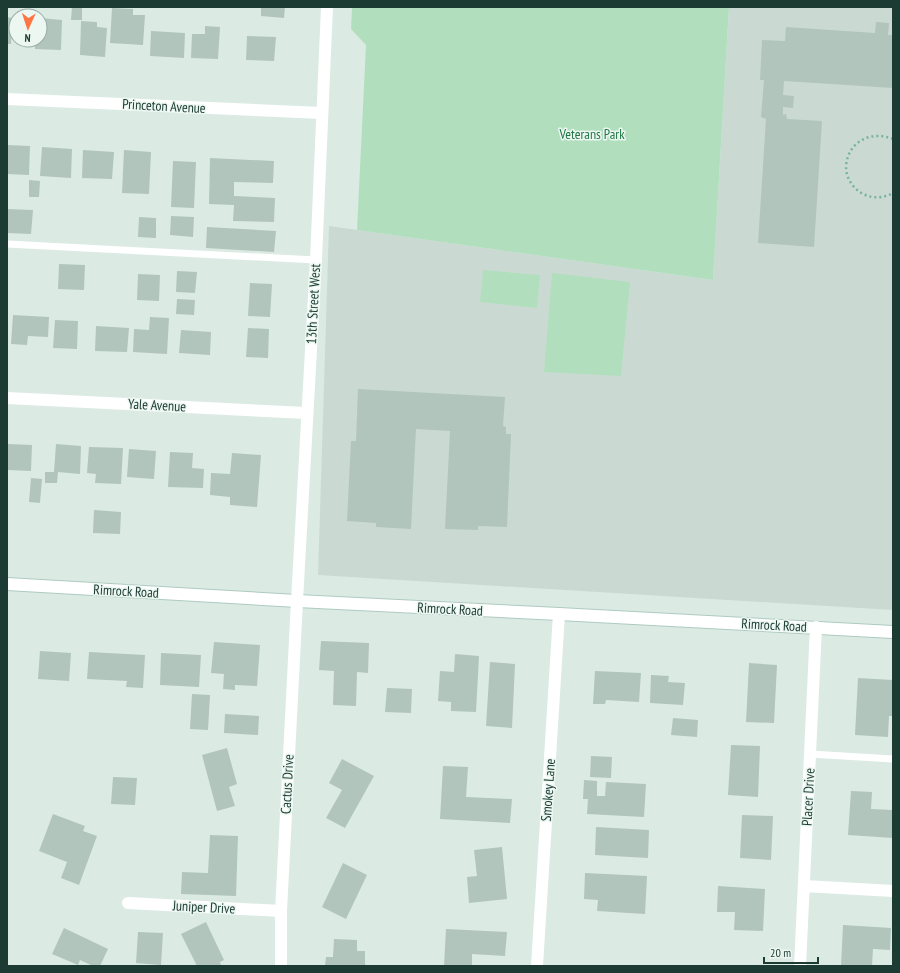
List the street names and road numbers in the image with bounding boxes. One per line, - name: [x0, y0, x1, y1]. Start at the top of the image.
- street label: Princeton Avenue: [122, 95, 206, 117]
- street label: 13th Street West: [302, 263, 324, 345]
- street label: Yale Avenue: [127, 394, 187, 416]
- street label: Rimrock Road: [93, 580, 159, 602]
- street label: Rimrock Road: [417, 598, 483, 620]
- street label: Rimrock Road: [741, 614, 807, 636]
- street label: Cactus Drive: [276, 753, 298, 814]
- street label: Smokey Lane: [537, 758, 559, 822]
- street label: Placer Drive: [797, 767, 819, 826]
- street label: Juniper Drive: [171, 896, 236, 918]

